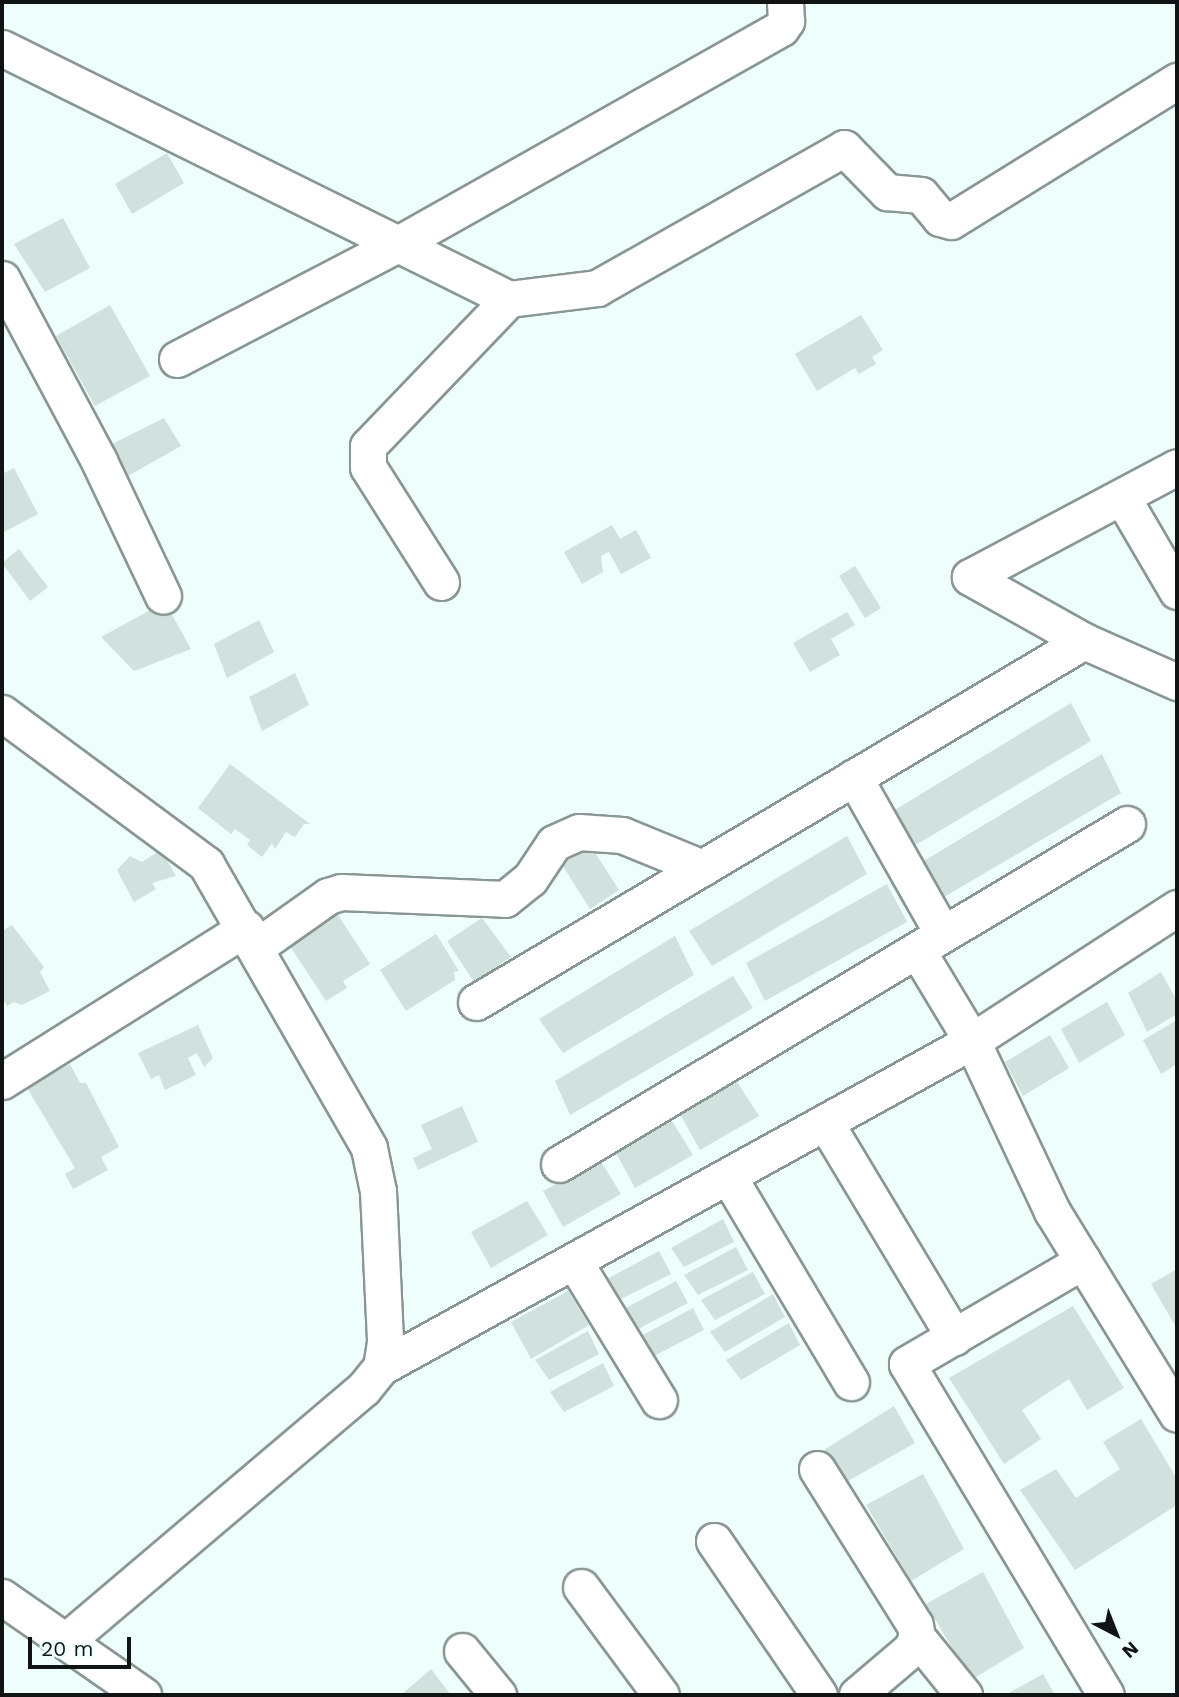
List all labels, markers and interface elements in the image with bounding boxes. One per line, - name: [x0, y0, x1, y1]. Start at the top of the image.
- north arrow: [1081, 1599, 1151, 1669]
- scale bar: [32, 1624, 135, 1668]
- text: 20 m: [41, 1636, 93, 1661]
- text: N: [1117, 1637, 1143, 1663]

